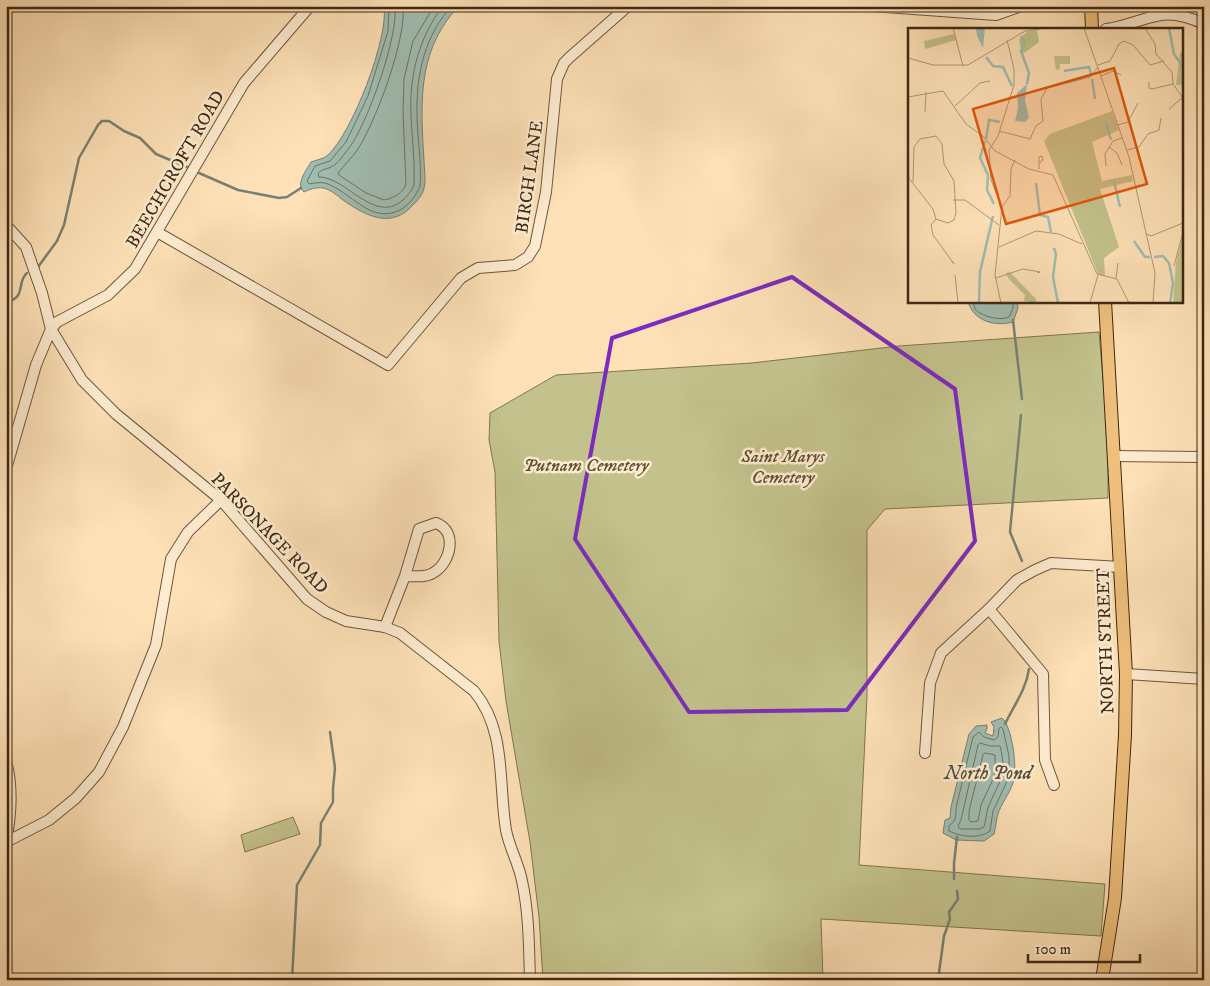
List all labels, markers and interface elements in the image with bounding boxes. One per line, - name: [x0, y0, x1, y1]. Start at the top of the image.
- inset map: [908, 28, 1182, 302]
- street label: BEECHCROFT ROAD: [122, 87, 230, 252]
- street label: BIRCH LANE: [511, 119, 549, 235]
- park label: Saint Marys Cemetery: [740, 446, 825, 489]
- park label: Putnam Cemetery: [523, 455, 650, 477]
- street label: PARSONAGE ROAD: [206, 469, 333, 599]
- street label: NORTH STREET: [1092, 567, 1120, 714]
- water label: North Pond: [943, 762, 1035, 785]
- scale bar: [1028, 931, 1140, 963]
- text: 100 m: [1035, 940, 1071, 959]

